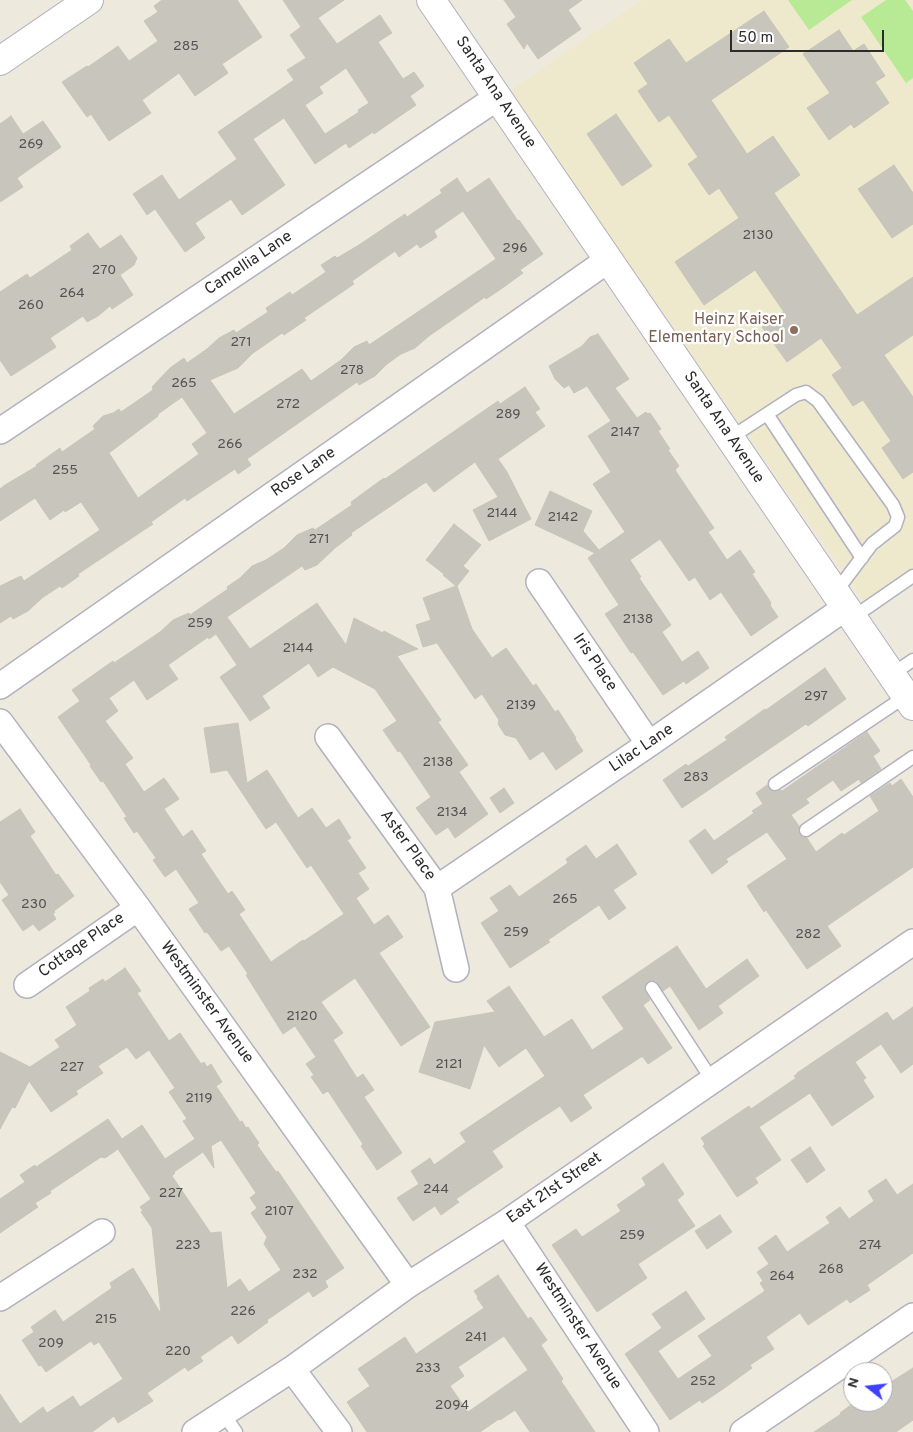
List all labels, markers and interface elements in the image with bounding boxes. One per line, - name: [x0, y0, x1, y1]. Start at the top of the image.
- scale bar: [733, 20, 887, 52]
- text: 50 m: [738, 29, 773, 48]
- street label: Santa Ana Avenue: [451, 33, 539, 153]
- house number: 285: [173, 39, 199, 55]
- house number: 269: [19, 137, 43, 153]
- street label: Camellia Lane: [202, 228, 296, 300]
- house number: 2130: [742, 228, 774, 244]
- house number: 296: [502, 241, 528, 257]
- house number: 270: [92, 263, 116, 279]
- house number: 264: [59, 286, 85, 302]
- house number: 260: [18, 298, 44, 314]
- place label: Heinz Kaiser Elementary School: [648, 311, 784, 349]
- marker: Heinz Kaiser Elementary School: [788, 324, 800, 336]
- house number: 271: [230, 335, 252, 351]
- house number: 278: [340, 363, 364, 379]
- street label: Santa Ana Avenue: [679, 368, 767, 488]
- house number: 265: [171, 376, 197, 392]
- house number: 272: [276, 397, 300, 413]
- house number: 289: [495, 407, 521, 423]
- house number: 2147: [610, 425, 640, 441]
- house number: 266: [217, 437, 243, 453]
- street label: Rose Lane: [268, 444, 340, 502]
- house number: 255: [52, 463, 78, 479]
- house number: 2144: [487, 506, 517, 522]
- house number: 2142: [548, 510, 578, 526]
- house number: 271: [308, 532, 330, 548]
- house number: 2138: [623, 612, 653, 628]
- house number: 259: [187, 616, 213, 632]
- street label: Iris Place: [568, 630, 620, 696]
- house number: 2144: [283, 641, 313, 657]
- house number: 297: [804, 689, 828, 705]
- house number: 2139: [506, 698, 536, 714]
- street label: Lilac Lane: [606, 721, 678, 777]
- house number: 2138: [423, 755, 453, 771]
- house number: 283: [683, 770, 709, 786]
- house number: 2134: [437, 805, 467, 821]
- street label: Aster Place: [375, 807, 439, 885]
- house number: 265: [552, 892, 578, 908]
- house number: 230: [21, 897, 47, 913]
- street label: Cottage Place: [35, 909, 129, 983]
- house number: 259: [503, 925, 529, 941]
- house number: 282: [795, 927, 821, 943]
- street label: Westminster Avenue: [155, 938, 257, 1068]
- house number: 2120: [286, 1009, 318, 1025]
- house number: 2121: [435, 1057, 463, 1073]
- house number: 227: [60, 1060, 84, 1076]
- house number: 2119: [185, 1091, 213, 1107]
- street label: East 21st Street: [504, 1149, 606, 1229]
- house number: 244: [423, 1182, 449, 1198]
- house number: 227: [159, 1186, 183, 1202]
- house number: 2107: [264, 1204, 294, 1220]
- house number: 259: [619, 1228, 645, 1244]
- house number: 223: [175, 1238, 201, 1254]
- house number: 274: [858, 1238, 882, 1254]
- street label: Westminster Avenue: [529, 1260, 625, 1394]
- house number: 268: [818, 1262, 844, 1278]
- house number: 232: [292, 1267, 318, 1283]
- house number: 264: [769, 1269, 795, 1285]
- house number: 226: [230, 1304, 256, 1320]
- house number: 215: [95, 1312, 117, 1328]
- house number: 241: [465, 1330, 487, 1346]
- house number: 209: [38, 1336, 64, 1352]
- house number: 220: [165, 1344, 191, 1360]
- house number: 233: [415, 1361, 441, 1377]
- north arrow: [843, 1362, 893, 1412]
- house number: 252: [690, 1374, 716, 1390]
- text: N: [845, 1376, 864, 1390]
- house number: 2094: [435, 1398, 469, 1414]

